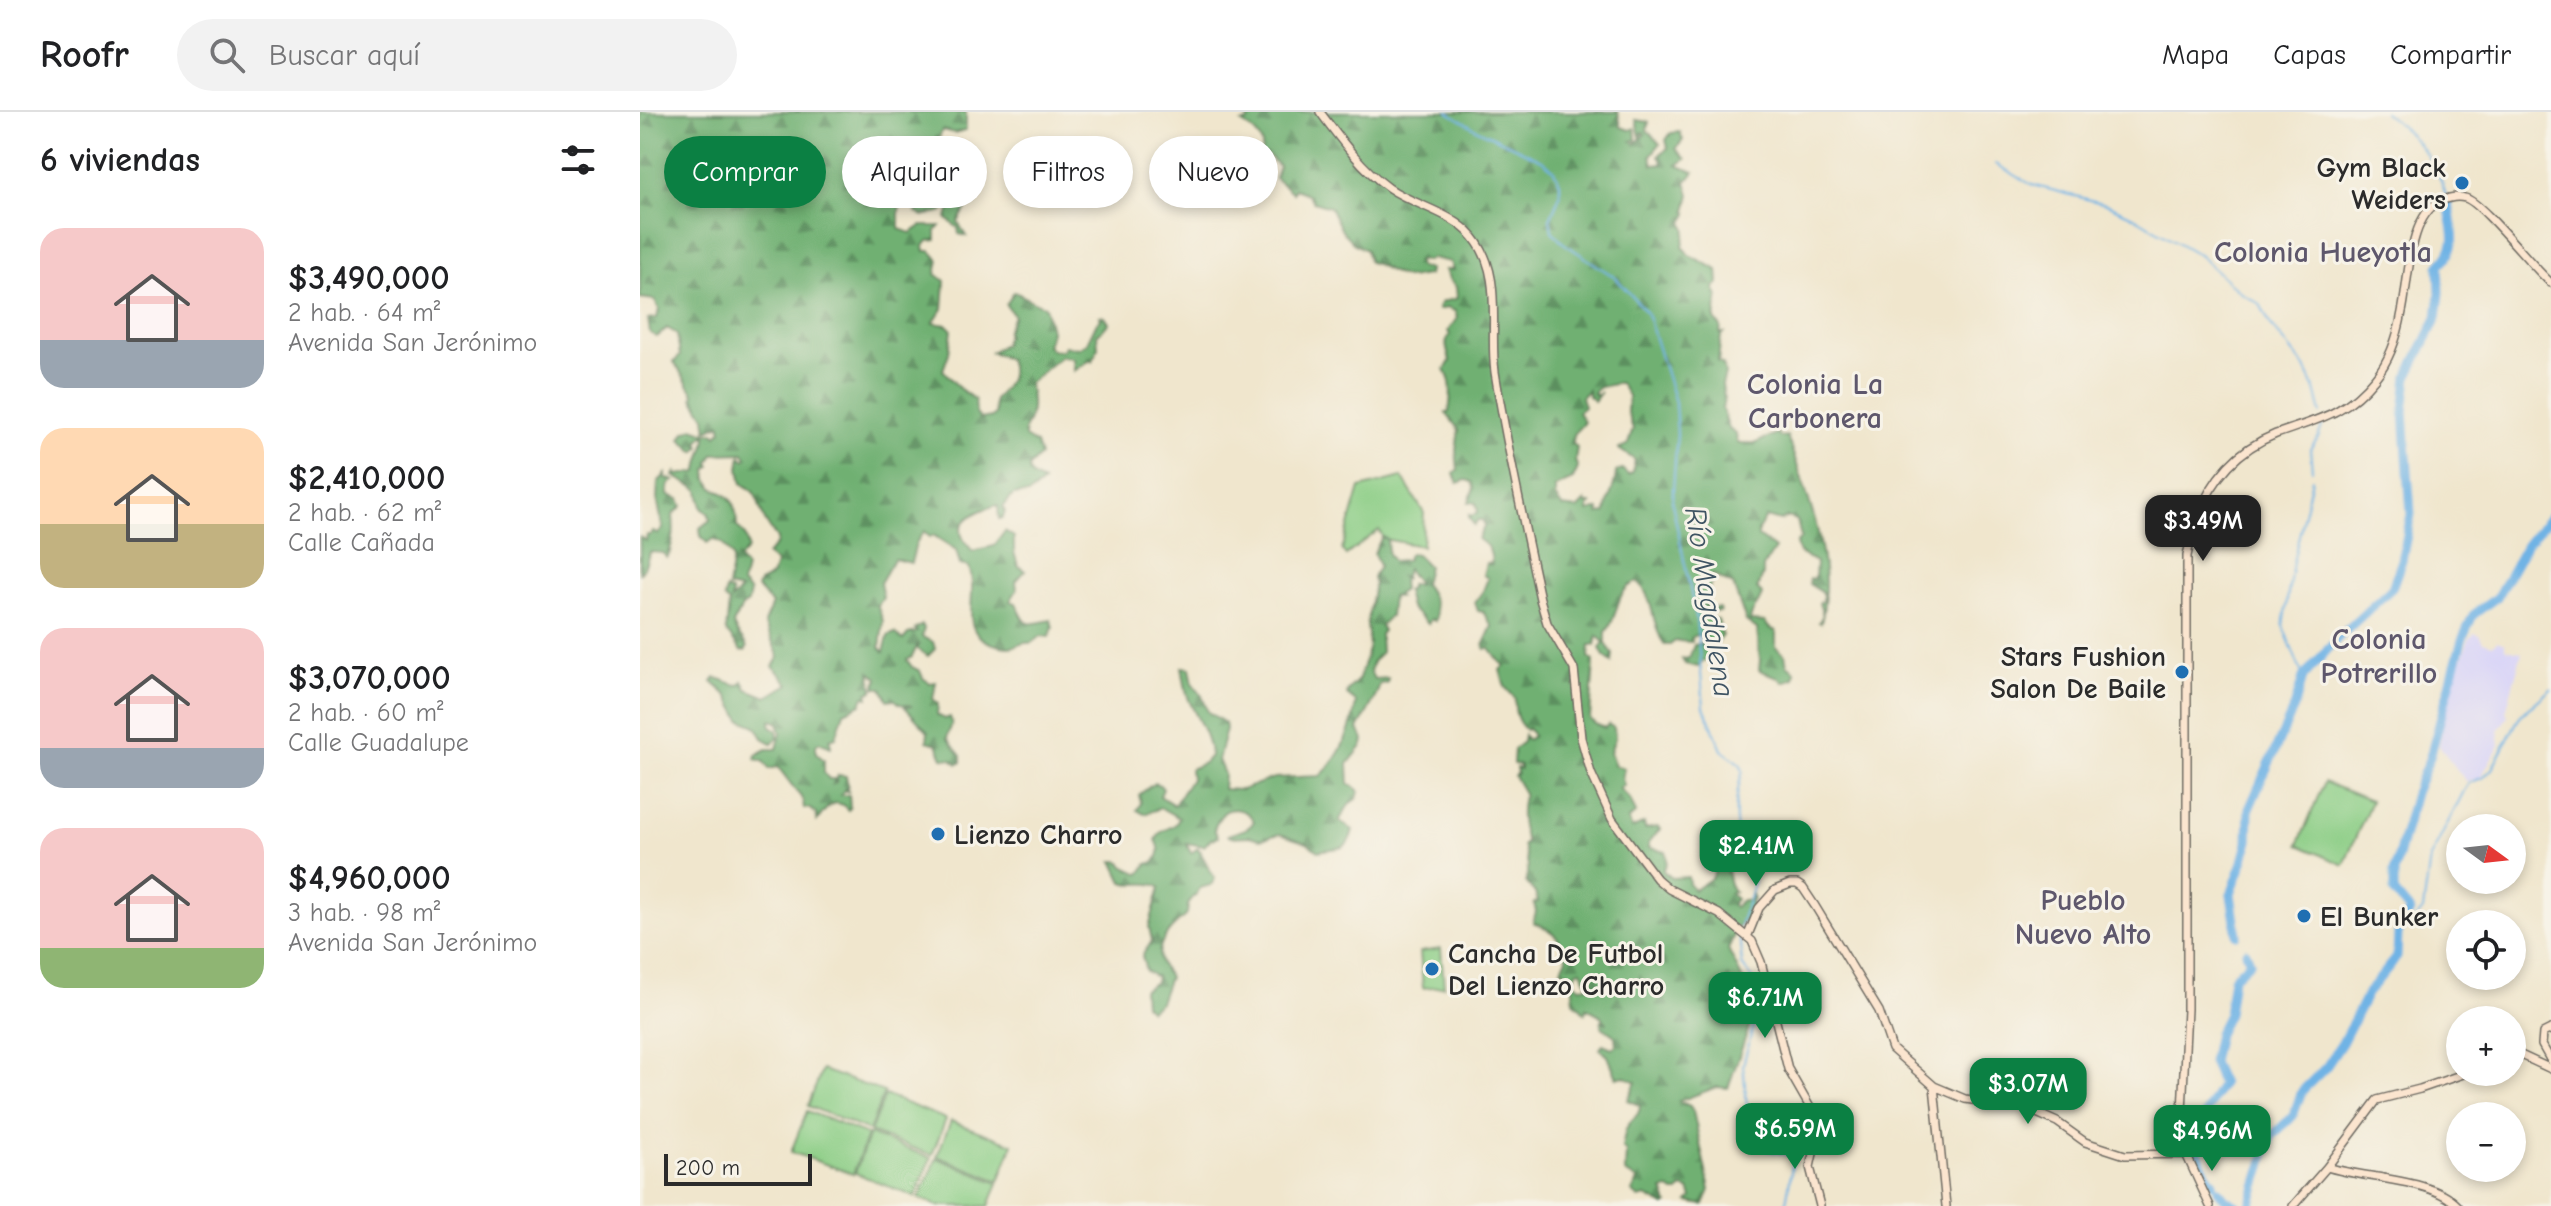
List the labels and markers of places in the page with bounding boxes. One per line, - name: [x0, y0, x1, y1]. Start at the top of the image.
- place label: Gym Black Weiders: [2316, 152, 2446, 216]
- marker: Gym Black Weiders: [2453, 174, 2471, 192]
- pin: $3.49M: [2138, 495, 2268, 563]
- place label: Stars Fushion Salon De Baile: [1991, 641, 2166, 705]
- marker: Stars Fushion Salon De Baile: [2173, 663, 2191, 681]
- place label: Lienzo Charro: [954, 819, 1123, 851]
- pin: $2.41M: [1691, 820, 1821, 888]
- marker: Lienzo Charro: [929, 825, 947, 843]
- place label: El Bunker: [2320, 901, 2439, 933]
- marker: El Bunker: [2295, 907, 2313, 925]
- place label: Cancha De Futbol Del Lienzo Charro: [1448, 938, 1664, 1002]
- marker: Cancha De Futbol Del Lienzo Charro: [1423, 960, 1441, 978]
- pin: $6.71M: [1700, 972, 1830, 1040]
- pin: $3.07M: [1963, 1058, 2093, 1126]
- pin: $6.59M: [1730, 1103, 1860, 1171]
- pin: $4.96M: [2147, 1105, 2277, 1173]

